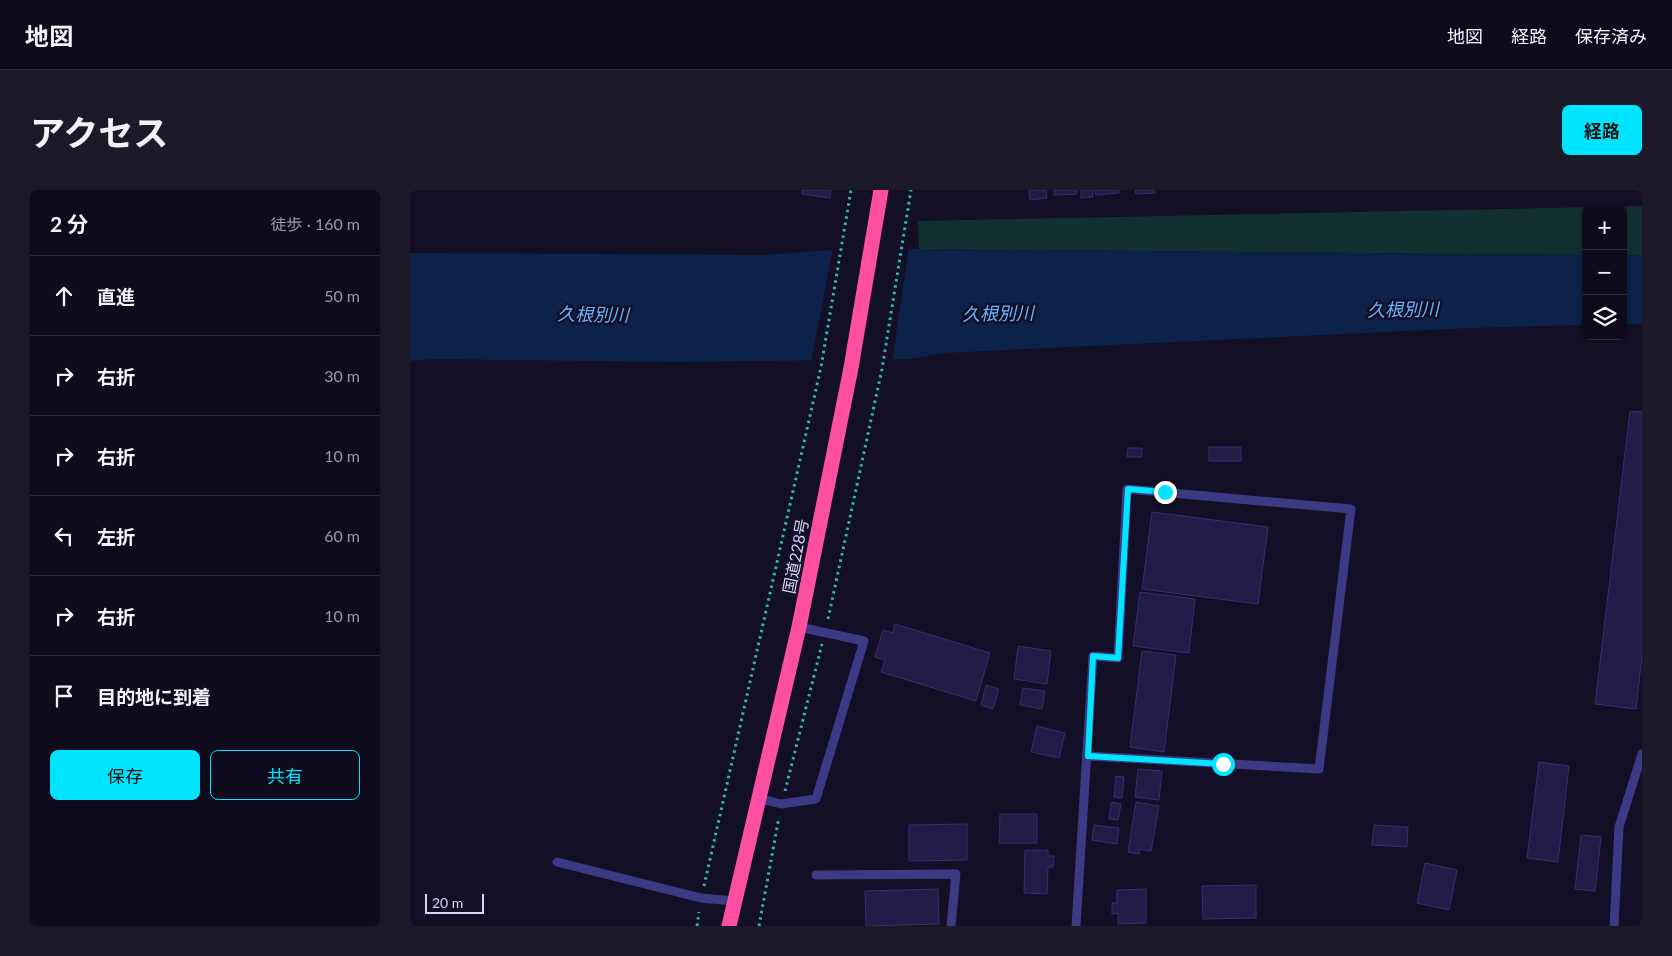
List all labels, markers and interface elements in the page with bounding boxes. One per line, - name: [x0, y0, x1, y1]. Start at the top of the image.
- text: 地図: [25, 21, 73, 50]
- text: 地図: [1447, 25, 1483, 47]
- text: 経路: [1511, 25, 1547, 47]
- text: 保存済み: [1575, 25, 1647, 47]
- button: 経路: [1562, 105, 1642, 155]
- text: アクセス: [30, 111, 168, 153]
- map controls: [1582, 205, 1627, 340]
- button: +: [1582, 205, 1627, 250]
- text: 2 分: [50, 211, 88, 236]
- text: 徒歩 · 160 m: [271, 214, 360, 233]
- button: −: [1582, 250, 1627, 295]
- icon: ahead: [50, 282, 78, 310]
- text: 直進: [97, 285, 135, 308]
- text: 50 m: [324, 286, 360, 305]
- button: layers: [1582, 295, 1627, 340]
- water label: 久根別川: [1367, 297, 1441, 321]
- water label: 久根別川: [962, 301, 1036, 325]
- water label: 久根別川: [557, 302, 631, 326]
- icon: right: [50, 362, 78, 390]
- text: 右折: [97, 365, 135, 388]
- text: 30 m: [324, 366, 360, 385]
- icon: right: [50, 442, 78, 470]
- text: 右折: [97, 445, 135, 468]
- text: 10 m: [324, 446, 360, 465]
- route end: [1154, 481, 1177, 504]
- street label: 国道228号: [778, 517, 812, 595]
- icon: left: [50, 522, 78, 550]
- text: 左折: [97, 525, 135, 548]
- text: 60 m: [324, 526, 360, 545]
- icon: right: [50, 602, 78, 630]
- text: 右折: [97, 605, 135, 628]
- text: 10 m: [324, 606, 360, 625]
- icon: arrive: [50, 682, 78, 710]
- text: 目的地に到着: [97, 685, 211, 708]
- button: 保存: [50, 750, 200, 800]
- button: 共有: [210, 750, 360, 800]
- route start: [1212, 753, 1235, 776]
- scale bar: [425, 891, 484, 914]
- text: 20 m: [432, 894, 463, 911]

